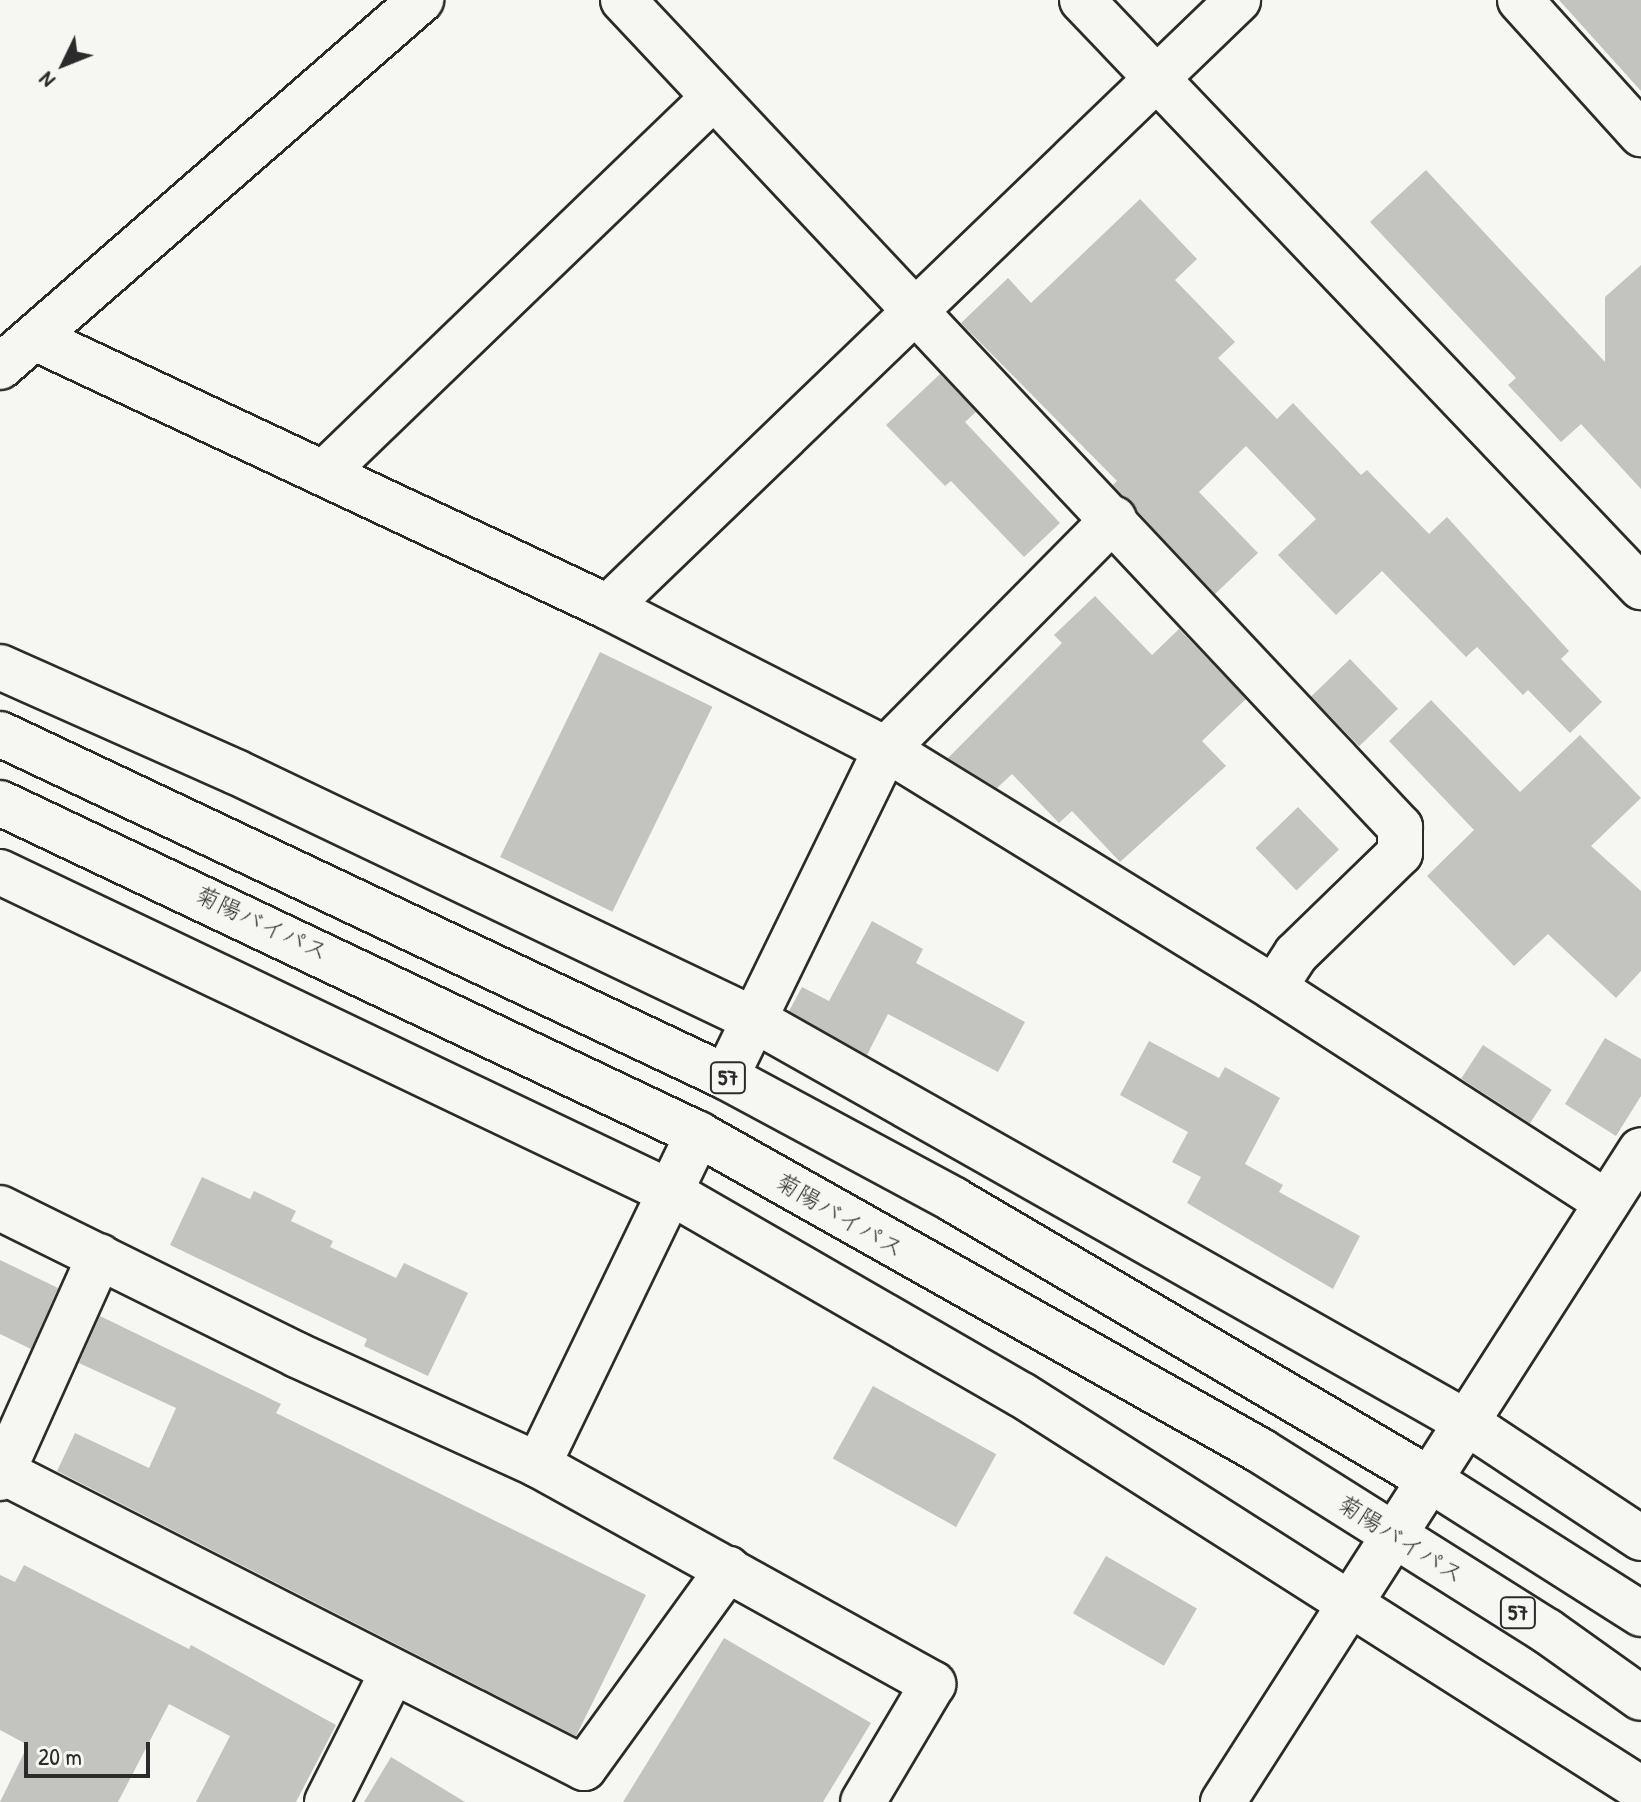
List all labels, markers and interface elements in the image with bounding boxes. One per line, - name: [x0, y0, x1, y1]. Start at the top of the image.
- north arrow: [24, 24, 104, 104]
- text: N: [31, 66, 61, 95]
- street label: 菊陽バイパス: [191, 880, 333, 966]
- road number: 57: [708, 1060, 748, 1096]
- street label: 菊陽バイパス: [770, 1167, 910, 1263]
- street label: 菊陽バイパス: [1332, 1489, 1470, 1589]
- road number: 57: [1498, 1595, 1538, 1631]
- scale bar: [28, 1726, 154, 1776]
- text: 20 m: [38, 1740, 82, 1772]

